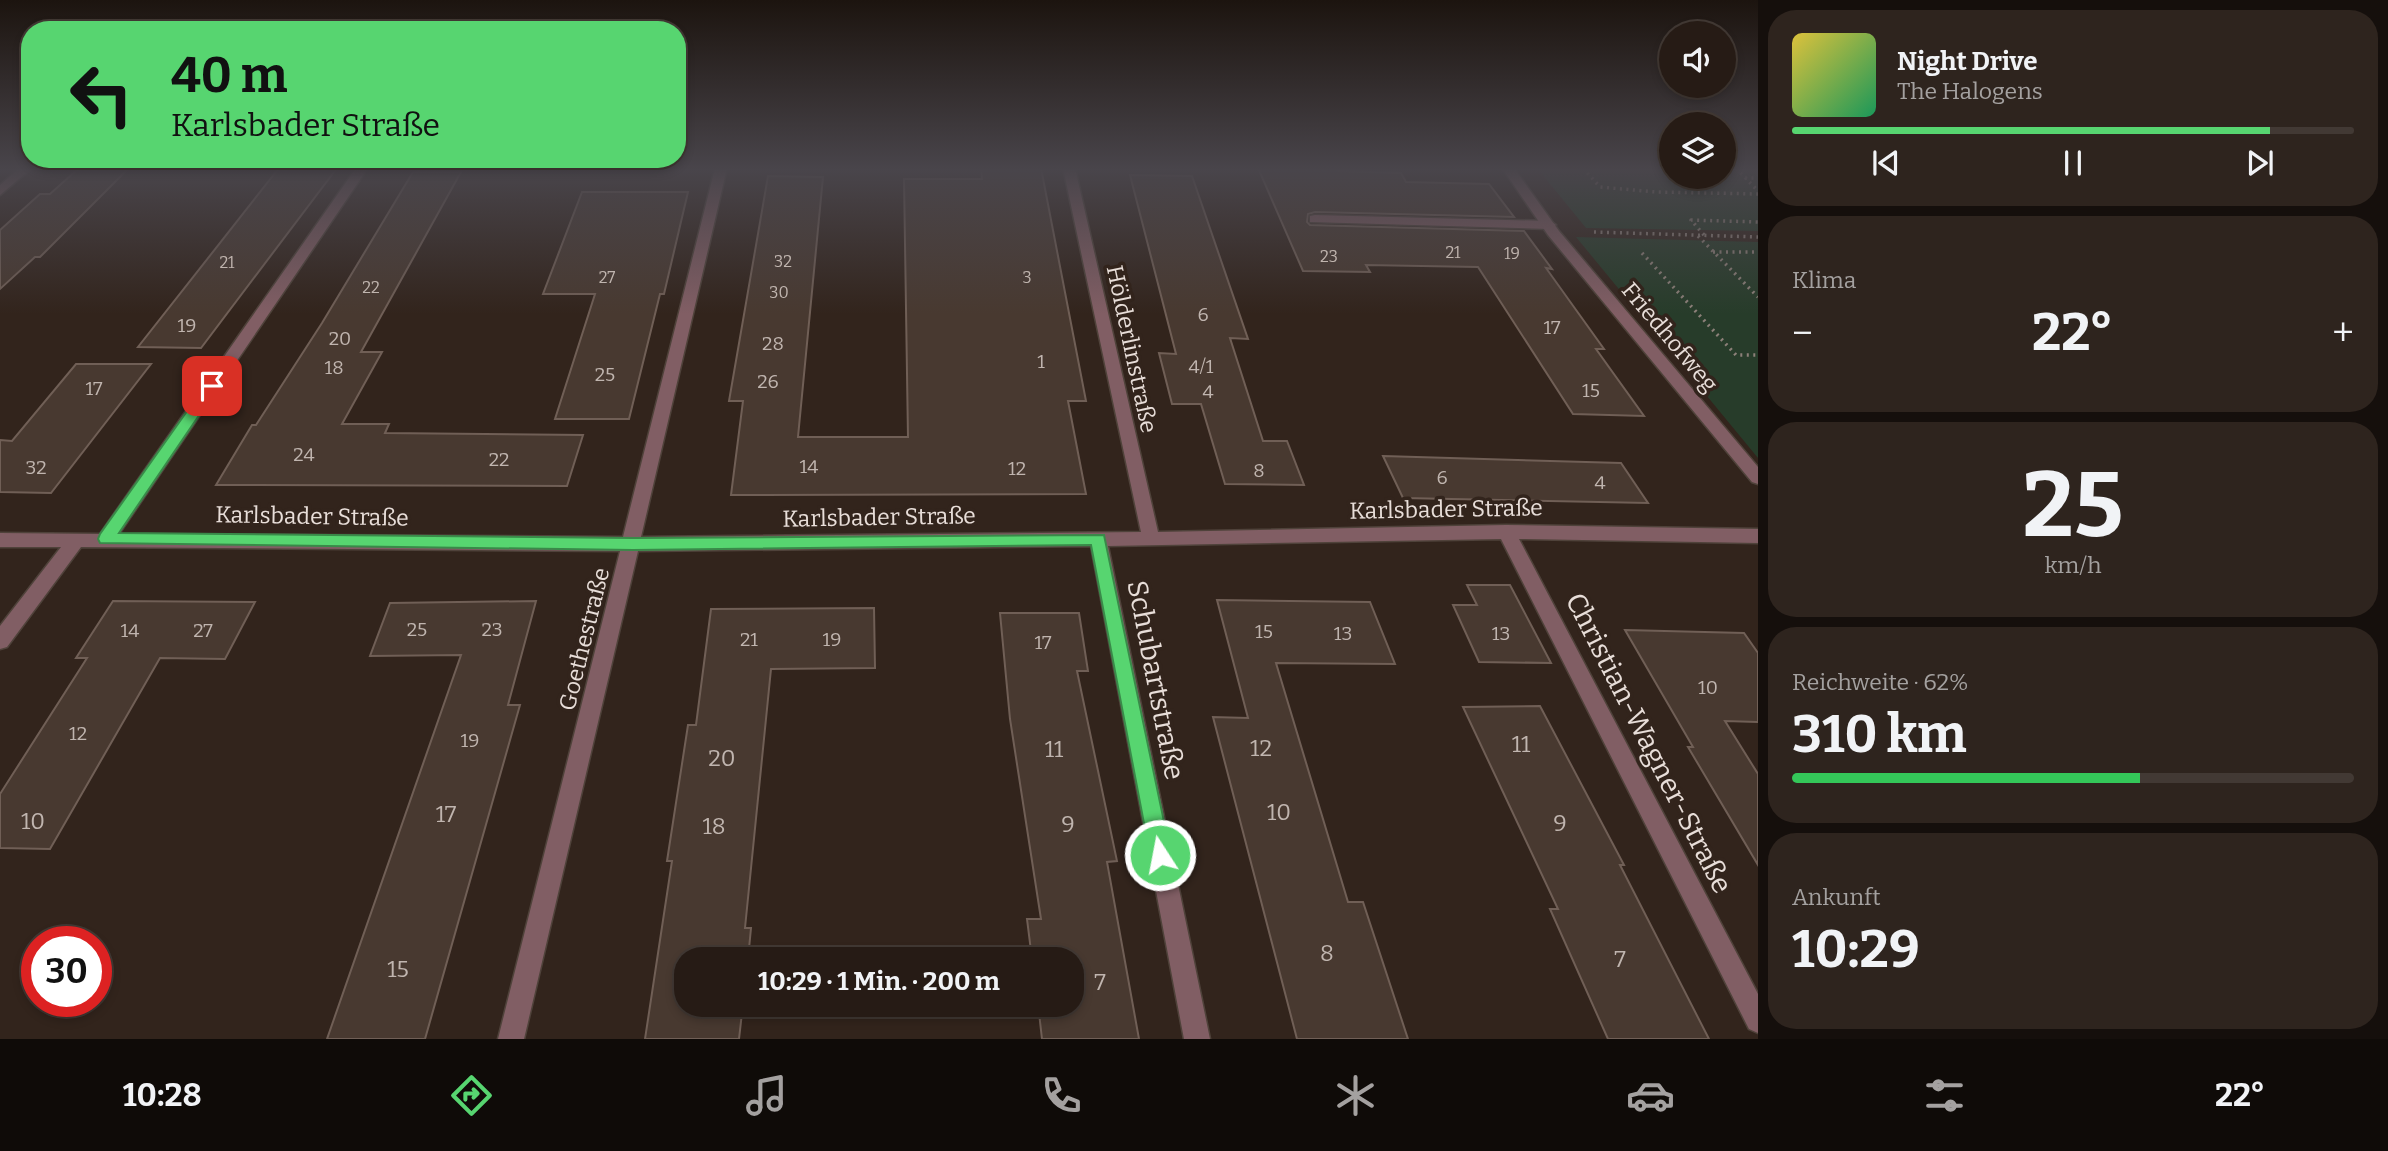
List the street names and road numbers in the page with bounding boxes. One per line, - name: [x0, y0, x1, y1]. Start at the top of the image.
- street label: Hölderlinstraße: [1101, 263, 1163, 435]
- street label: Friedhofweg: [1616, 276, 1724, 398]
- street label: Karlsbader Straße: [1349, 493, 1543, 525]
- street label: Karlsbader Straße: [215, 500, 409, 532]
- street label: Karlsbader Straße: [782, 501, 976, 533]
- street label: Goethestraße: [553, 565, 615, 713]
- street label: Schubartstraße: [1120, 578, 1192, 782]
- street label: Christian-Wagner-Straße: [1559, 587, 1739, 899]

